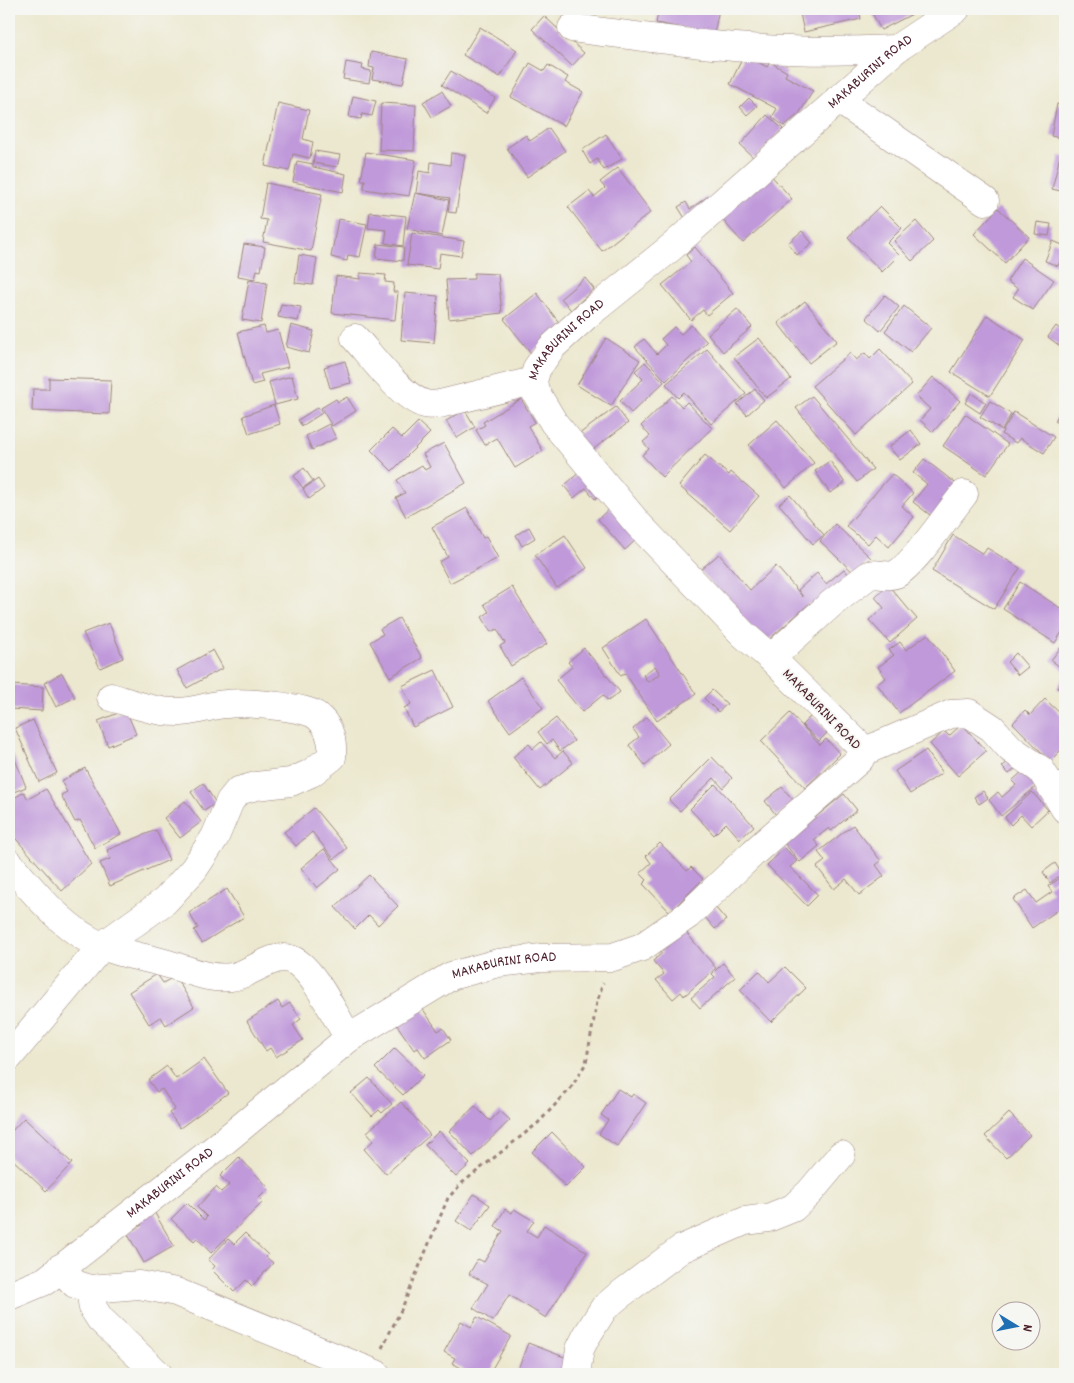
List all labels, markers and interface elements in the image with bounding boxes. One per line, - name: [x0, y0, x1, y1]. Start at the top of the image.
- street label: MAKABURINI ROAD: [823, 29, 918, 115]
- street label: MAKABURINI ROAD: [523, 294, 610, 383]
- street label: MAKABURINI ROAD: [776, 664, 866, 756]
- street label: MAKABURINI ROAD: [449, 947, 557, 986]
- street label: MAKABURINI ROAD: [122, 1142, 219, 1224]
- north arrow: [992, 1300, 1042, 1350]
- text: N: [1016, 1323, 1037, 1333]

